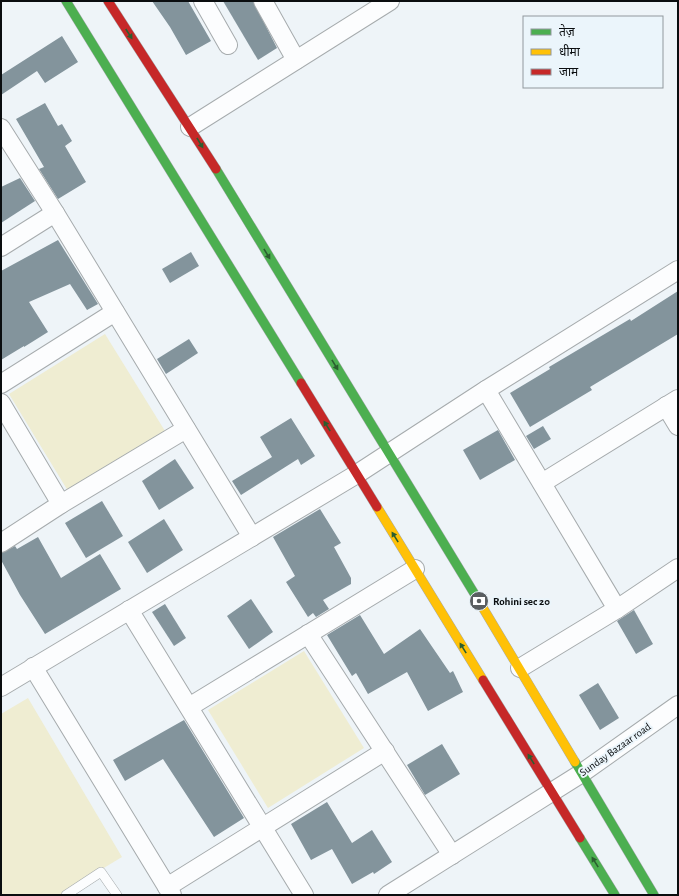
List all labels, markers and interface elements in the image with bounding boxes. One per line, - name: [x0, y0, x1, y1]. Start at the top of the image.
- legend: [523, 16, 663, 88]
- text: तेज़: [559, 24, 576, 38]
- one-way arrow: [125, 28, 133, 39]
- text: धीमा: [559, 44, 581, 58]
- text: जाम: [559, 66, 579, 78]
- one-way arrow: [196, 137, 203, 149]
- one-way arrow: [264, 248, 271, 260]
- one-way arrow: [331, 359, 338, 371]
- one-way arrow: [324, 420, 331, 432]
- one-way arrow: [392, 531, 399, 543]
- bank icon: Rohini sec 20: [468, 590, 490, 612]
- place label: Rohini sec 20: [493, 596, 550, 607]
- one-way arrow: [460, 642, 467, 654]
- street label: Sunday Bazaar road: [578, 721, 653, 778]
- one-way arrow: [528, 753, 535, 765]
- one-way arrow: [591, 857, 599, 867]

